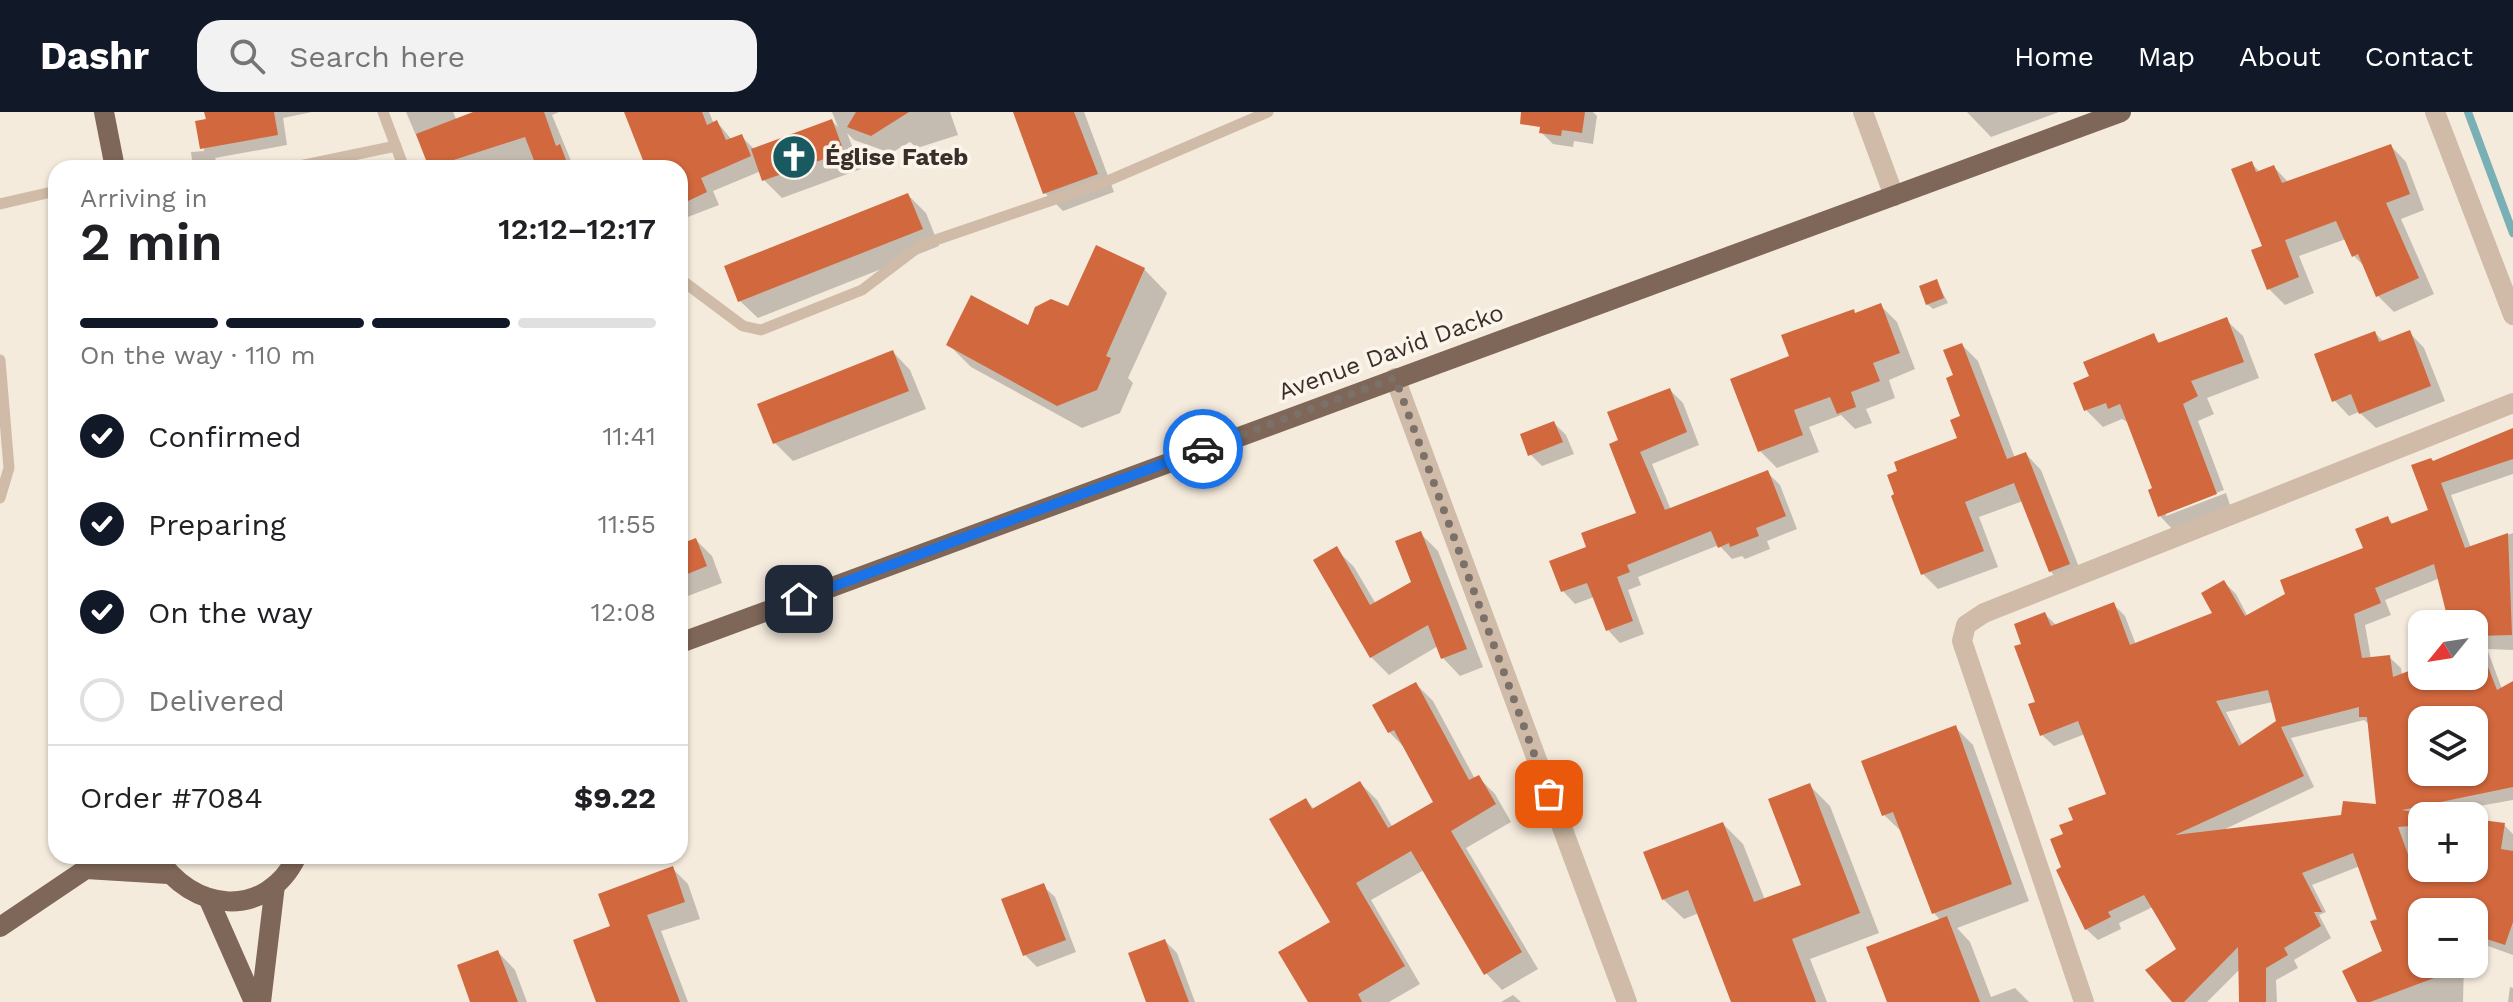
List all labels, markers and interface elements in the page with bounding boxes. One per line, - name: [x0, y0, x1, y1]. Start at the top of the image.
- search box: [197, 20, 757, 92]
- text: Dashr: [40, 34, 149, 78]
- icon: search: [225, 34, 269, 78]
- text: Search here: [289, 39, 465, 74]
- text: Home: [2014, 40, 2094, 73]
- text: Map: [2138, 40, 2195, 73]
- text: About: [2239, 40, 2321, 73]
- text: Contact: [2365, 40, 2473, 73]
- church icon: Église Fateb: [770, 133, 818, 181]
- place label: Église Fateb: [825, 143, 968, 171]
- text: Arriving in: [80, 183, 208, 213]
- text: 12:12–12:17: [498, 211, 656, 246]
- text: 2 min: [80, 212, 223, 273]
- street label: Avenue David Dacko: [1275, 298, 1507, 406]
- text: On the way · 110 m: [80, 340, 315, 370]
- courier: [1163, 409, 1243, 489]
- icon: check: [80, 414, 124, 458]
- text: Confirmed: [148, 419, 302, 454]
- text: 11:41: [602, 421, 656, 451]
- icon: car: [1181, 427, 1225, 471]
- icon: check: [80, 502, 124, 546]
- text: Preparing: [148, 507, 286, 542]
- text: 11:55: [598, 509, 656, 539]
- pin: [765, 565, 833, 633]
- icon: home: [777, 577, 821, 621]
- icon: check: [80, 590, 124, 634]
- text: On the way: [148, 595, 313, 630]
- text: 12:08: [591, 597, 656, 627]
- north arrow: [2408, 610, 2488, 690]
- map controls: [2408, 610, 2488, 978]
- text: Delivered: [148, 683, 285, 718]
- button: layers: [2408, 706, 2488, 786]
- pin: [1515, 760, 1583, 828]
- icon: bag: [1527, 772, 1571, 816]
- text: Order #7084: [80, 780, 263, 815]
- text: $9.22: [574, 780, 656, 815]
- button: +: [2408, 802, 2488, 882]
- button: −: [2408, 898, 2488, 978]

